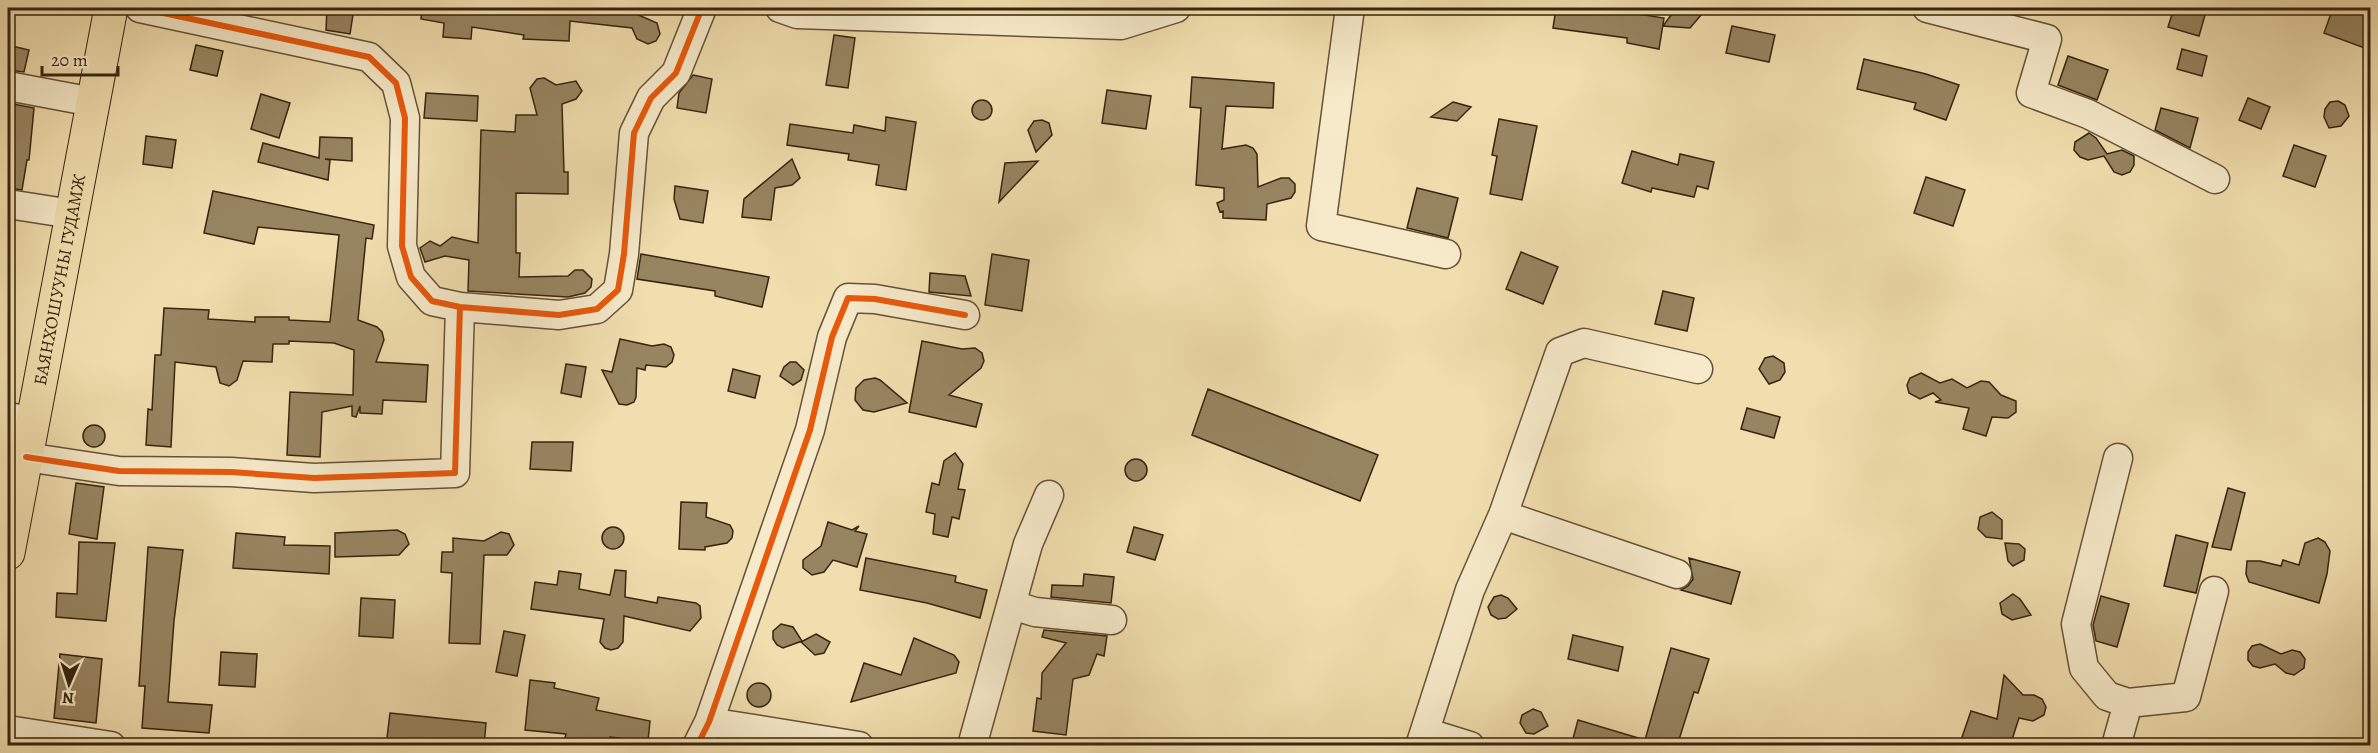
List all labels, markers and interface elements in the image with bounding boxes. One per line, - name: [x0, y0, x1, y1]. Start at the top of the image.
- scale bar: [42, 39, 118, 77]
- text: 20 m: [51, 48, 88, 72]
- street label: БАЯНХОШУУНЫ ГУДАМЖ: [28, 172, 91, 387]
- north arrow: [39, 654, 99, 714]
- text: N: [62, 687, 75, 709]

